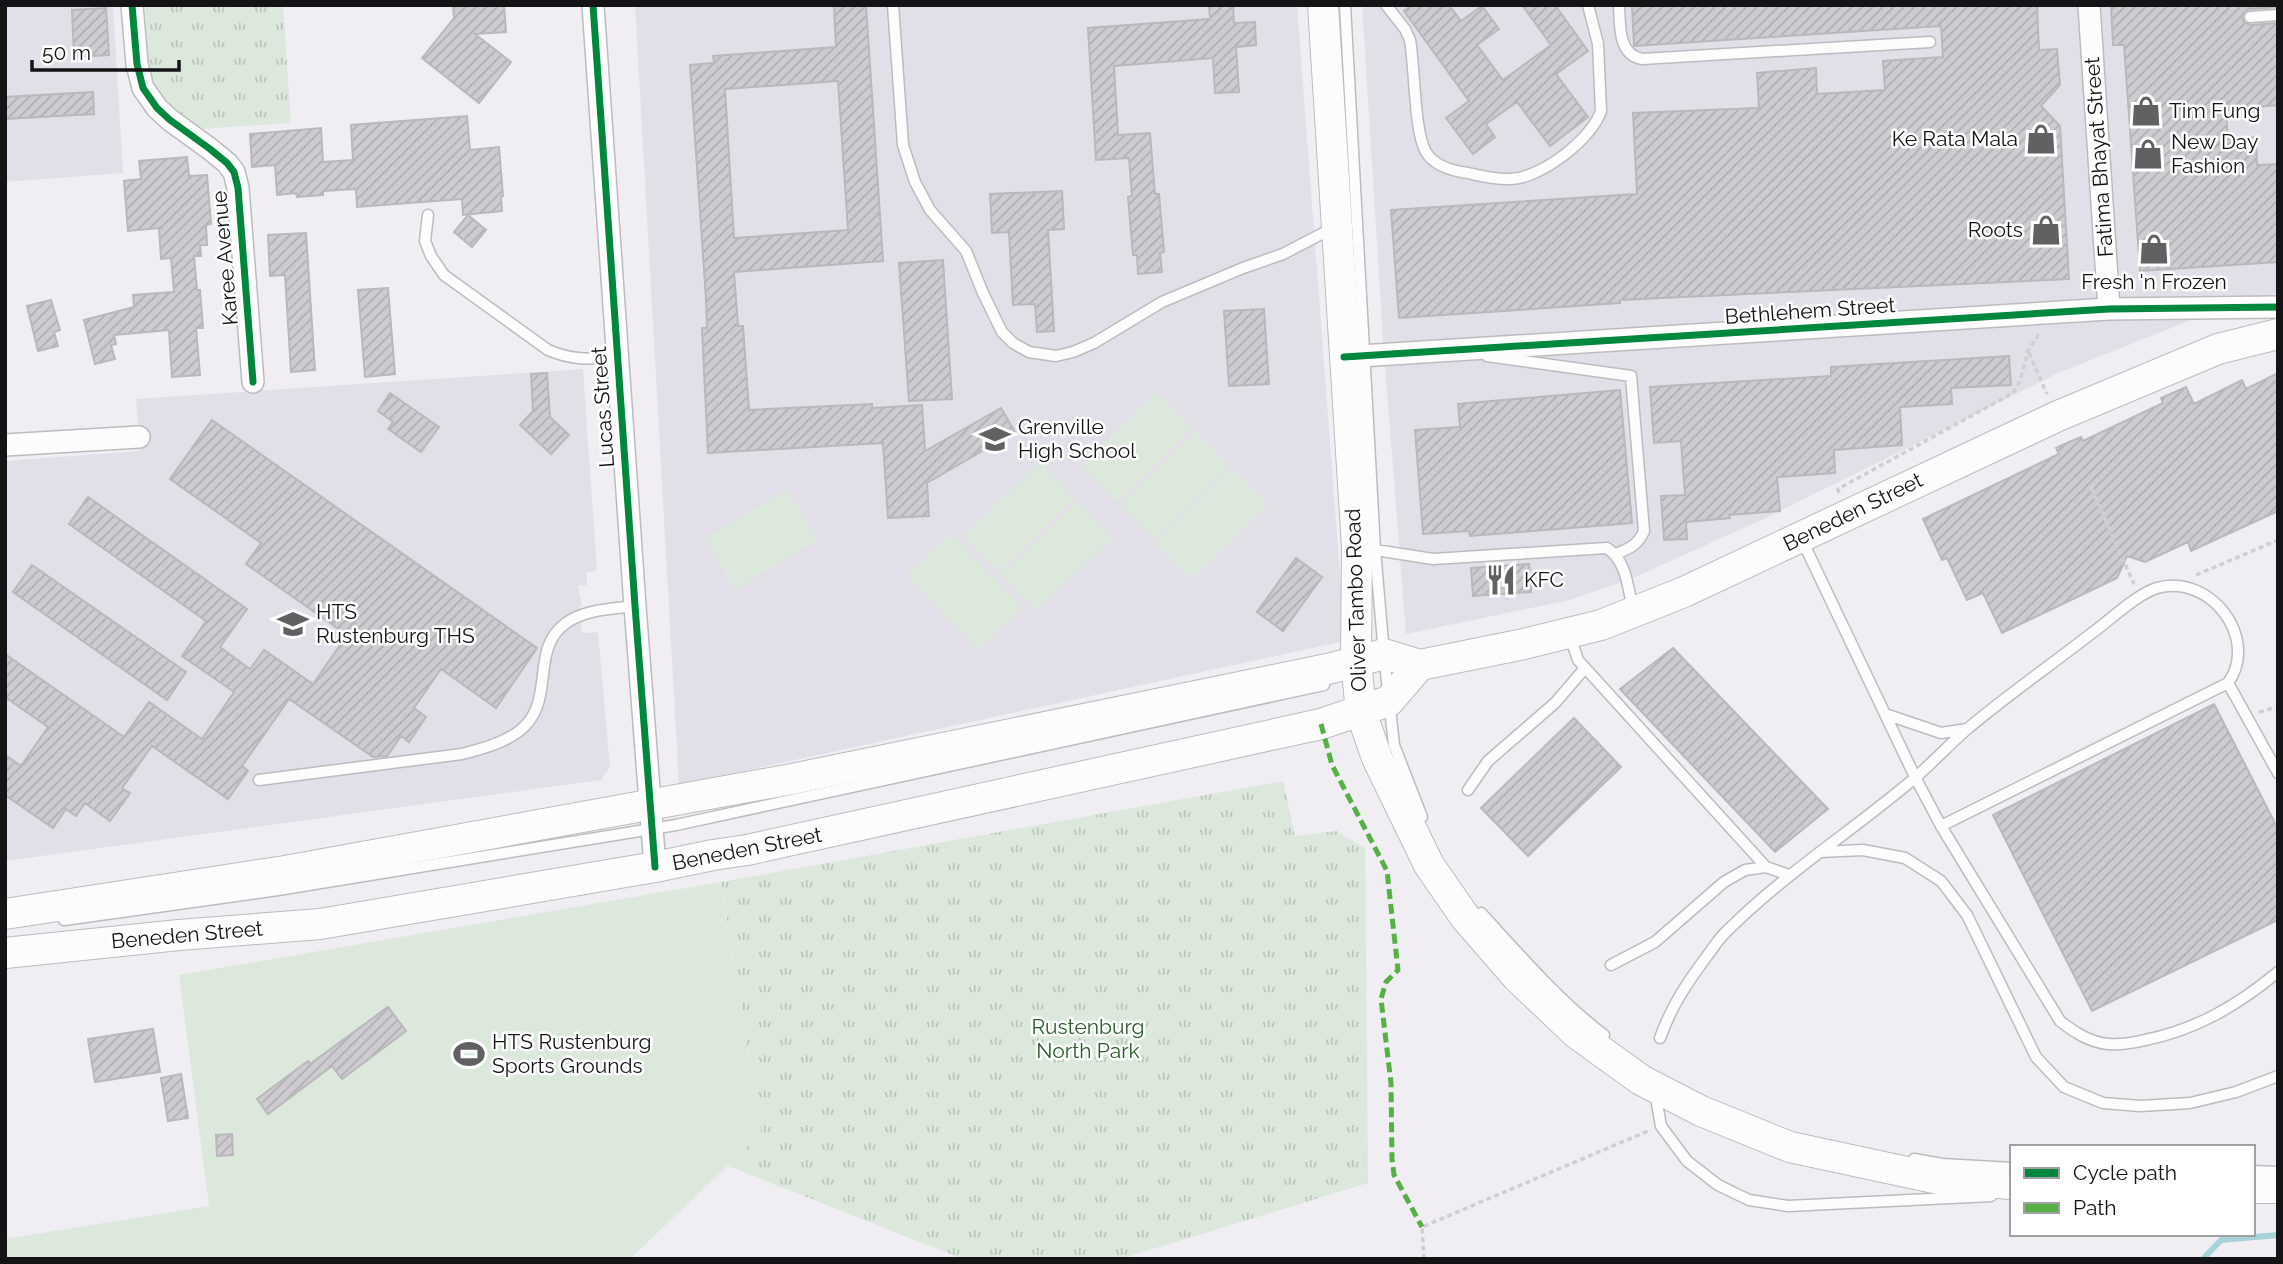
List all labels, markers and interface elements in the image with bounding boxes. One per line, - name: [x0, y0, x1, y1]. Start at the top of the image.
- scale bar: [32, 28, 178, 72]
- text: 50 m: [42, 40, 91, 65]
- street label: Fatima Bhayat Street: [2079, 56, 2118, 258]
- shop icon: Tim Fung: [2129, 94, 2163, 128]
- place label: Tim Fung: [2169, 98, 2260, 123]
- shop icon: Ke Rata Mala: [2024, 122, 2058, 156]
- place label: Ke Rata Mala: [1892, 126, 2018, 151]
- place label: New Day Fashion: [2171, 129, 2258, 178]
- shop icon: New Day Fashion: [2131, 137, 2165, 171]
- street label: Karee Avenue: [206, 190, 243, 326]
- shop icon: Roots: [2029, 213, 2063, 247]
- place label: Roots: [1968, 217, 2023, 242]
- shop icon: Fresh 'n Frozen: [2137, 232, 2171, 266]
- place label: Fresh 'n Frozen: [2081, 269, 2227, 294]
- street label: Bethlehem Street: [1724, 292, 1896, 329]
- street label: Lucas Street: [586, 346, 619, 468]
- place label: Grenville High School: [1018, 414, 1136, 463]
- school or university icon: Grenville High School: [978, 422, 1012, 456]
- street label: Beneden Street: [1779, 467, 1927, 556]
- street label: Oliver Tambo Road: [1340, 508, 1371, 692]
- restaurant icon: KFC: [1484, 563, 1518, 597]
- place label: KFC: [1524, 567, 1564, 592]
- place label: HTS Rustenburg THS: [316, 599, 475, 648]
- school or university icon: HTS Rustenburg THS: [276, 607, 310, 641]
- street label: Beneden Street: [670, 822, 824, 875]
- street label: Beneden Street: [110, 915, 264, 954]
- park label: Rustenburg North Park: [1031, 1014, 1145, 1063]
- place label: HTS Rustenburg Sports Grounds: [492, 1029, 651, 1078]
- sports icon: HTS Rustenburg Sports Grounds: [452, 1037, 486, 1071]
- legend: [2010, 1145, 2255, 1236]
- text: Cycle path: [2073, 1160, 2177, 1185]
- text: Path: [2073, 1195, 2117, 1220]

